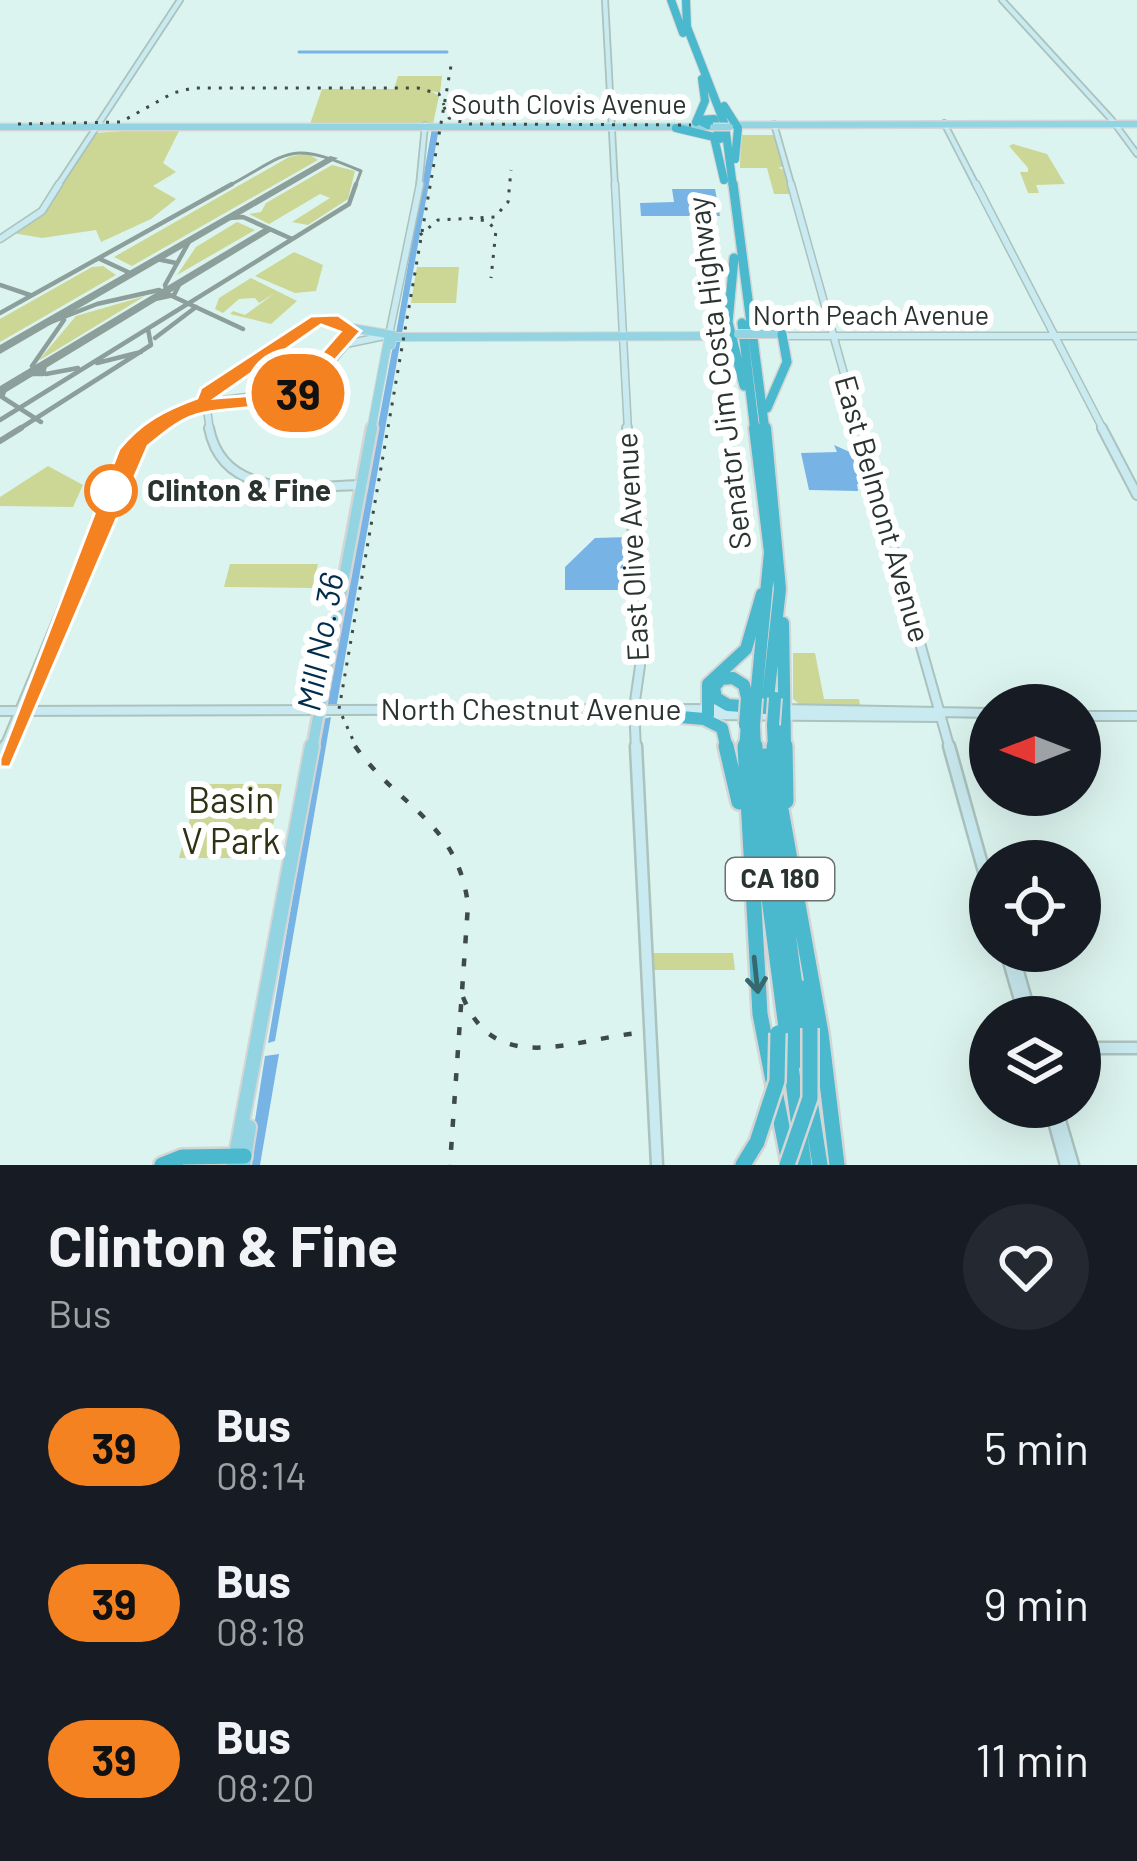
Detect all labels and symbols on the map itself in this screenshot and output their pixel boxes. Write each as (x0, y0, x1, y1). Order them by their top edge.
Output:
street label: South Clovis Avenue (451, 87, 687, 119)
street label: Senator Jim Costa Highway (678, 195, 758, 552)
street label: North Peach Avenue (753, 298, 989, 330)
line badge: 39 (244, 354, 352, 432)
street label: East Belmont Avenue (829, 371, 939, 646)
street label: East Olive Avenue (607, 432, 655, 662)
marker: Clinton & Fine (86, 466, 136, 516)
place label: Clinton & Fine (147, 471, 331, 507)
water label: Mill No. 36 (287, 570, 351, 714)
north arrow (969, 684, 1101, 816)
street label: North Chestnut Avenue (381, 690, 681, 726)
park label: Basin V Park (181, 777, 281, 861)
road number: CA 180 (726, 858, 834, 900)
one-way arrow (745, 955, 767, 994)

